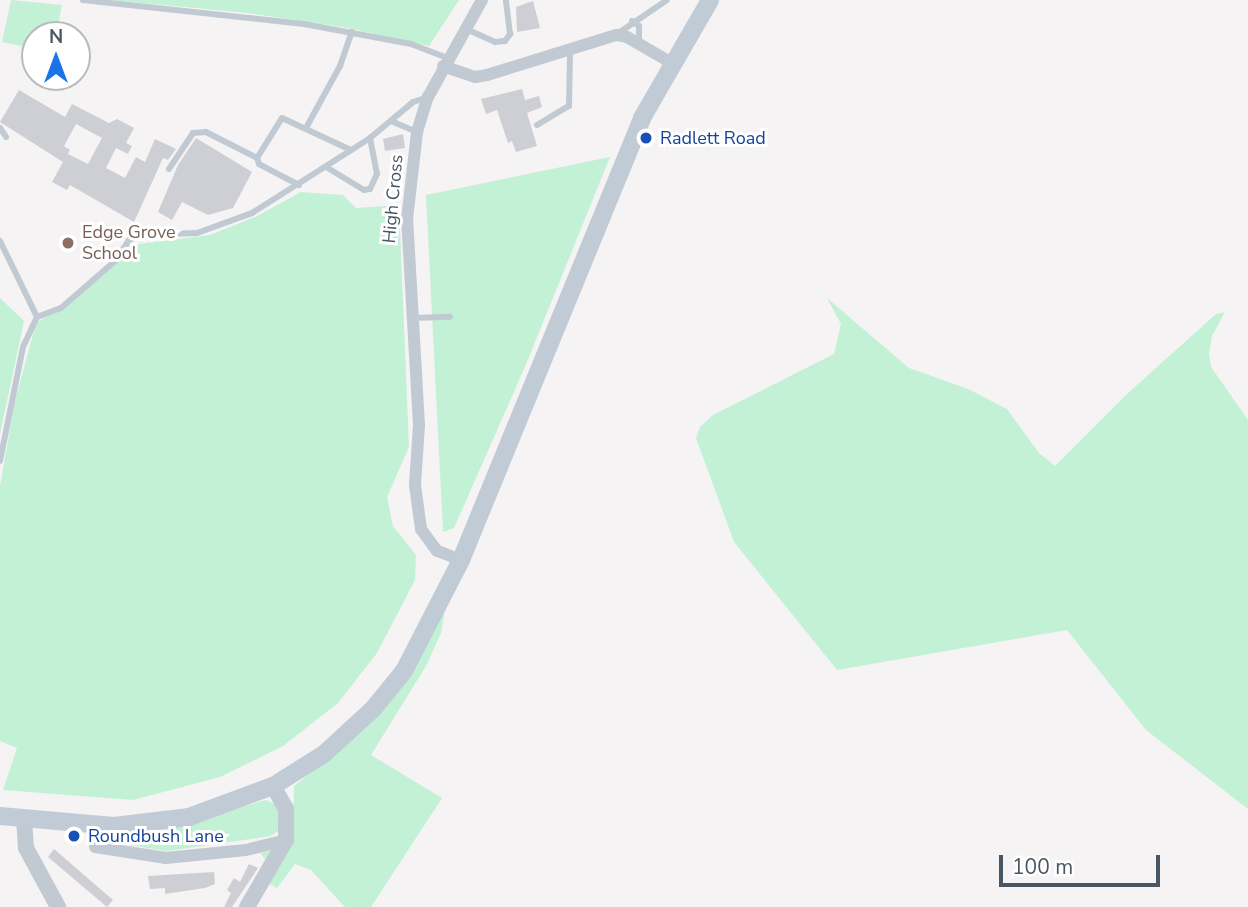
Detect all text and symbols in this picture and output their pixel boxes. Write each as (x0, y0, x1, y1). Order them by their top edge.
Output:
north arrow (21, 21, 91, 91)
text: N (49, 24, 63, 50)
place label: Radlett Road (660, 127, 766, 149)
marker: Radlett Road (638, 130, 654, 146)
street label: High Cross (378, 154, 408, 244)
place label: Edge Grove School (82, 222, 176, 264)
marker: Edge Grove School (60, 235, 76, 251)
place label: Roundbush Lane (88, 825, 224, 847)
marker: Roundbush Lane (66, 828, 82, 844)
scale bar (1003, 841, 1164, 885)
text: 100 m (1012, 853, 1073, 881)

